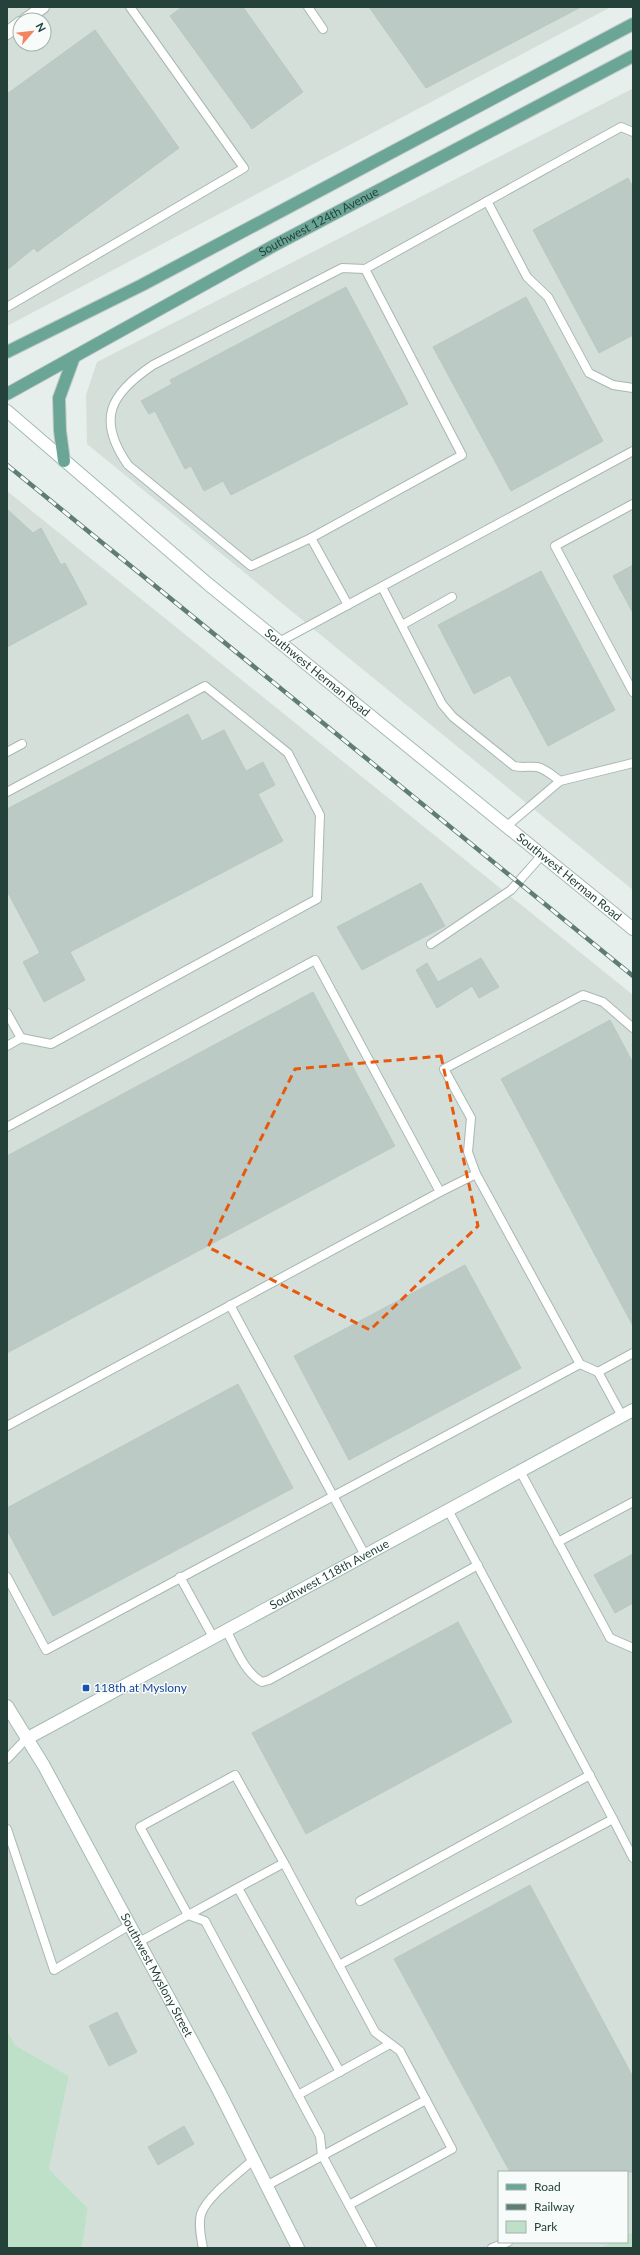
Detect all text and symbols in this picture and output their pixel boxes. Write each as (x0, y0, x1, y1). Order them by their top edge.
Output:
north arrow (12, 12, 52, 52)
text: N (34, 20, 49, 34)
street label: Southwest 124th Avenue (256, 184, 381, 260)
street label: Southwest Herman Road (262, 625, 373, 720)
street label: Southwest Herman Road (514, 829, 625, 924)
street label: Southwest 118th Avenue (267, 1536, 391, 1613)
place label: 118th at Myslony (94, 1680, 188, 1695)
marker: 118th at Myslony (81, 1683, 91, 1693)
street label: Southwest Myslony Street (118, 1910, 197, 2040)
legend (498, 2171, 628, 2243)
text: Road (534, 2179, 561, 2194)
text: Railway (534, 2199, 575, 2214)
text: Park (534, 2219, 558, 2234)

